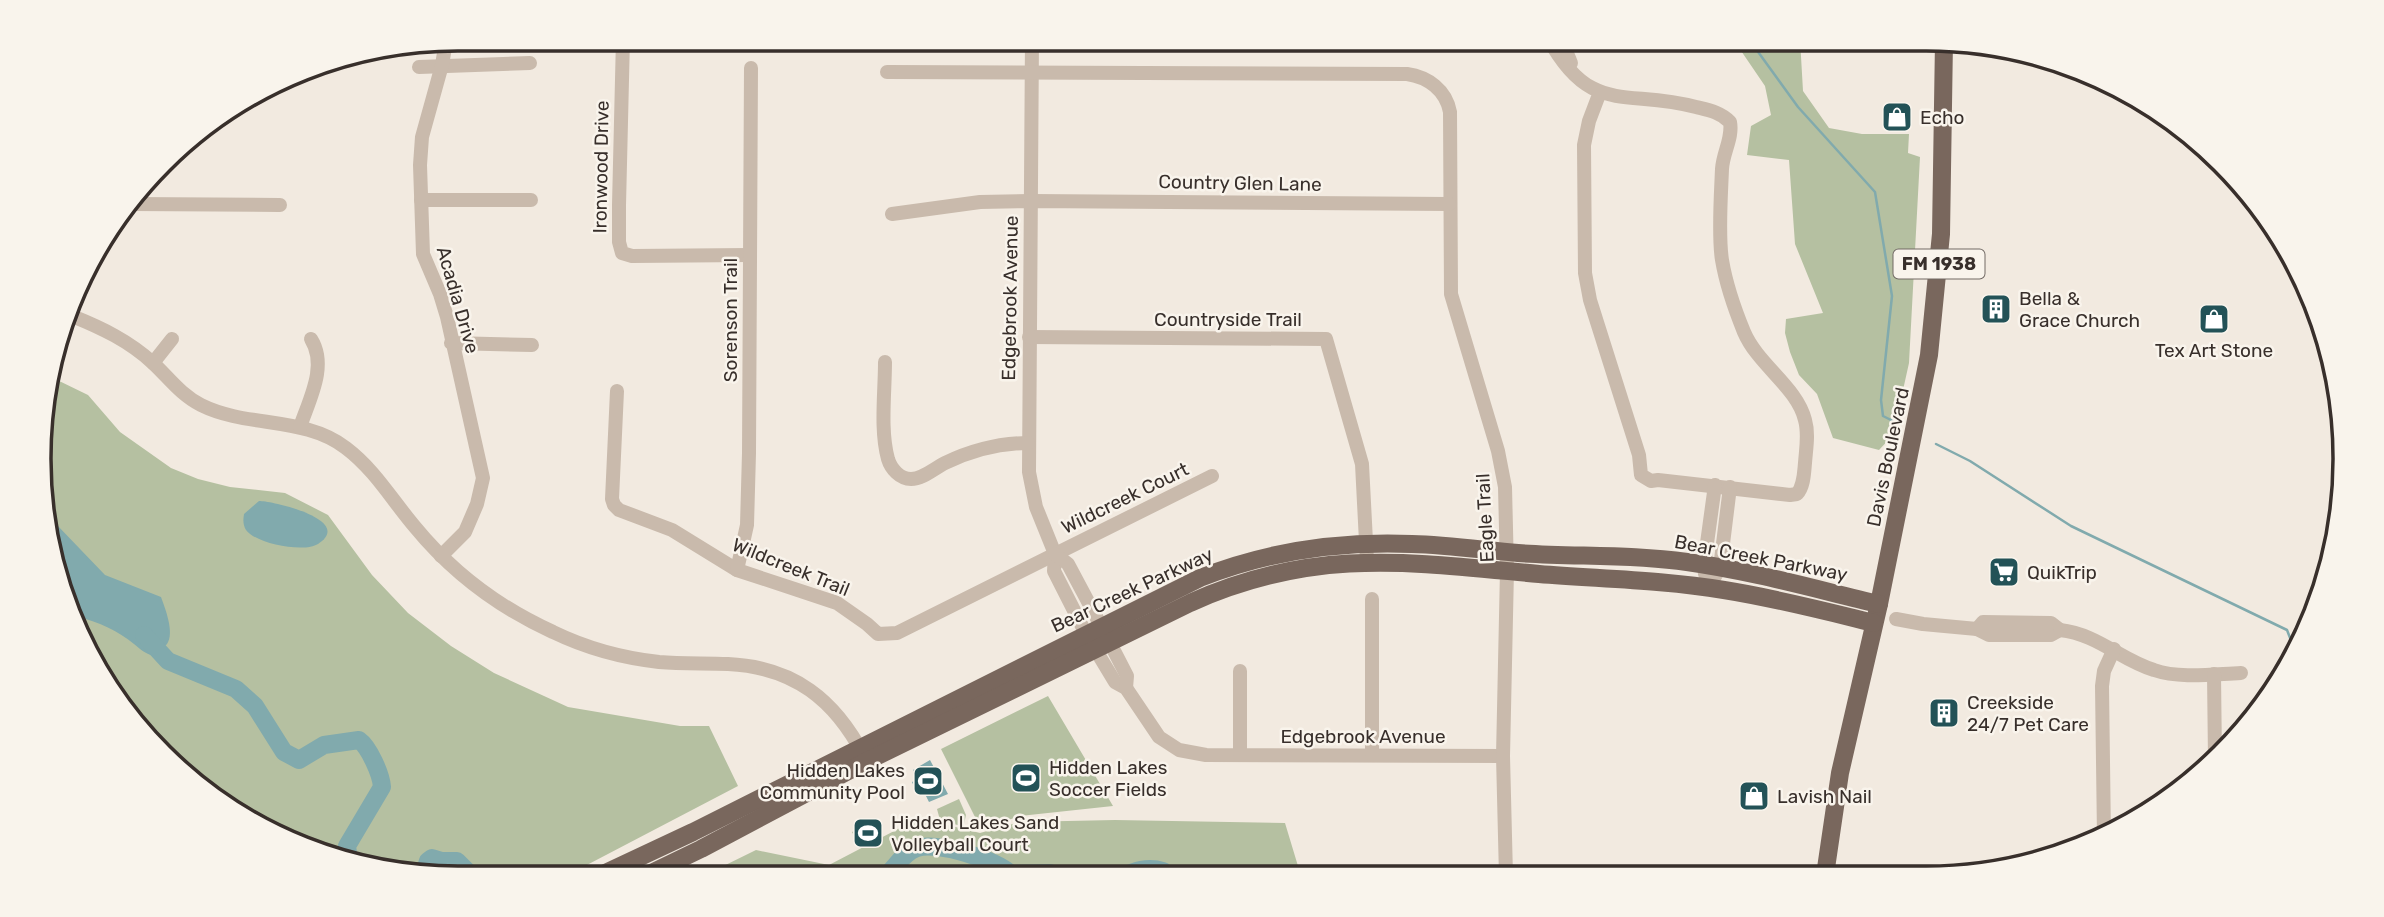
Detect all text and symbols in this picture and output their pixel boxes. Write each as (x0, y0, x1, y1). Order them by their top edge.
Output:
street label: Ironwood Drive (588, 100, 614, 234)
shop icon: Echo (1880, 100, 1914, 134)
place label: Echo (1920, 106, 1964, 129)
street label: Country Glen Lane (1158, 170, 1322, 196)
street label: Edgebrook Avenue (997, 215, 1023, 381)
street label: Acadia Drive (432, 244, 484, 356)
road number: FM 1938 (1894, 250, 1984, 278)
street label: Sorenson Trail (719, 258, 742, 382)
place label: Bella & Grace Church (2019, 287, 2140, 332)
building icon: Bella & Grace Church (1979, 292, 2013, 326)
shop icon: Tex Art Stone (2197, 302, 2231, 336)
street label: Countryside Trail (1154, 308, 1302, 331)
place label: Tex Art Stone (2155, 339, 2273, 362)
street label: Davis Boulevard (1862, 385, 1914, 529)
street label: Wildcreek Court (1058, 457, 1193, 539)
street label: Eagle Trail (1471, 473, 1499, 563)
street label: Bear Creek Parkway (1673, 530, 1849, 586)
street label: Wildcreek Trail (729, 533, 853, 601)
street label: Bear Creek Parkway (1047, 542, 1217, 638)
supermarket icon: QuikTrip (1987, 555, 2021, 589)
place label: QuikTrip (2027, 561, 2097, 584)
place label: Creekside 24/7 Pet Care (1967, 691, 2089, 736)
building icon: Creekside 24/7 Pet Care (1927, 696, 1961, 730)
street label: Edgebrook Avenue (1280, 725, 1446, 748)
place label: Hidden Lakes Soccer Fields (1049, 756, 1167, 801)
place label: Hidden Lakes Community Pool (760, 759, 905, 804)
sports icon: Hidden Lakes Soccer Fields (1009, 761, 1043, 795)
sports icon: Hidden Lakes Community Pool (911, 764, 945, 798)
shop icon: Lavish Nail (1737, 779, 1771, 813)
place label: Lavish Nail (1777, 785, 1872, 808)
place label: Hidden Lakes Sand Volleyball Court (891, 811, 1059, 856)
sports icon: Hidden Lakes Sand Volleyball Court (851, 816, 885, 850)

